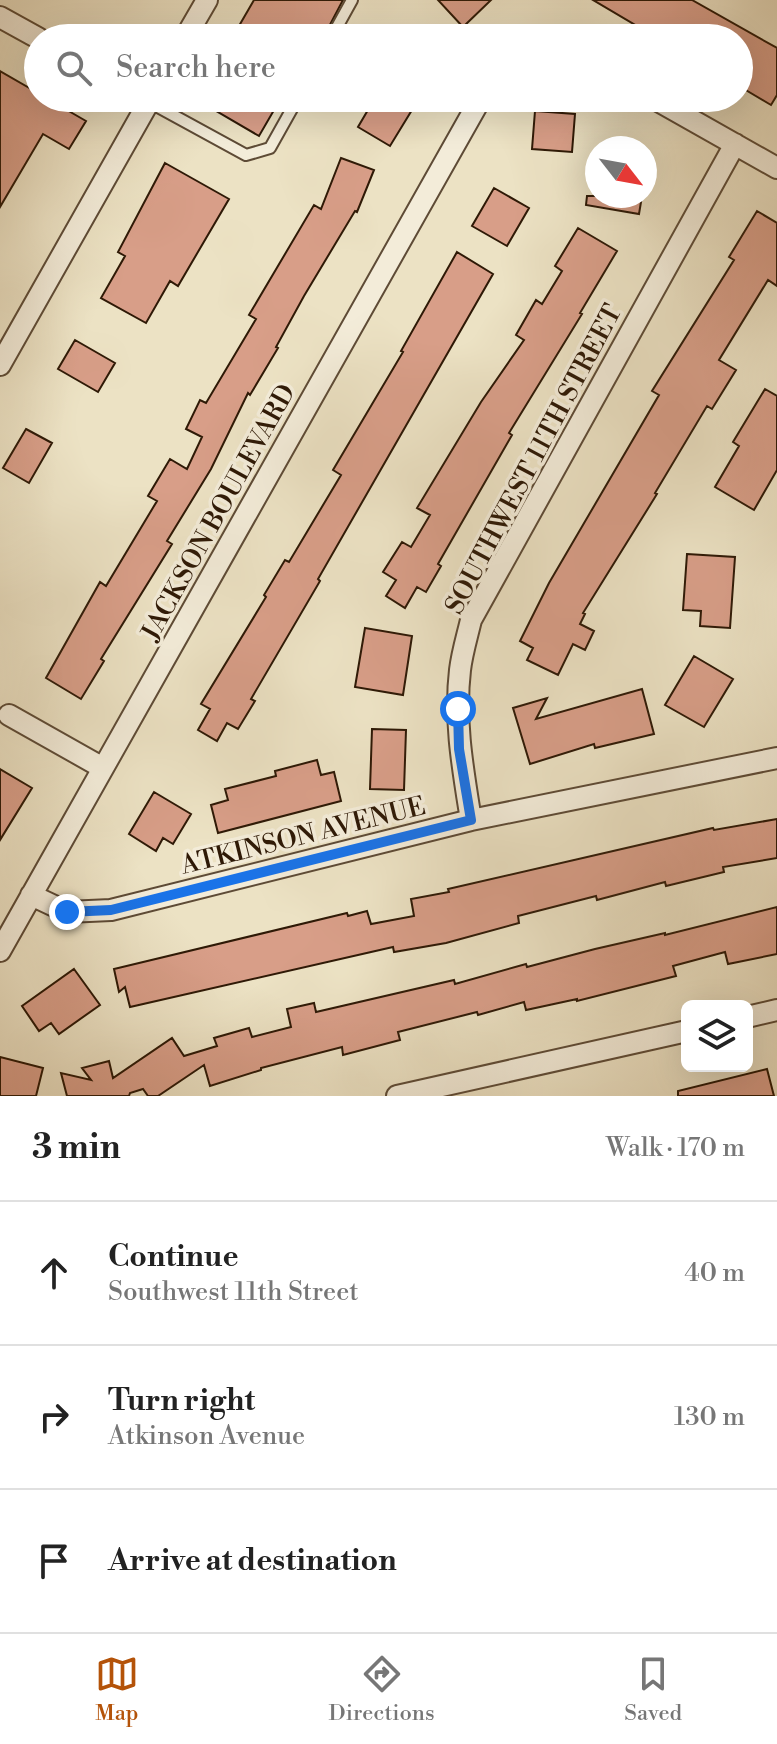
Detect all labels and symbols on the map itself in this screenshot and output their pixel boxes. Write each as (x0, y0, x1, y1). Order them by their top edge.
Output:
north arrow (585, 136, 657, 208)
street label: SOUTHWEST 11TH STREET (438, 299, 629, 620)
street label: JACKSON BOULEVARD (134, 379, 303, 647)
route start (440, 691, 476, 727)
street label: ATKINSON AVENUE (177, 790, 429, 882)
route end (49, 894, 85, 930)

